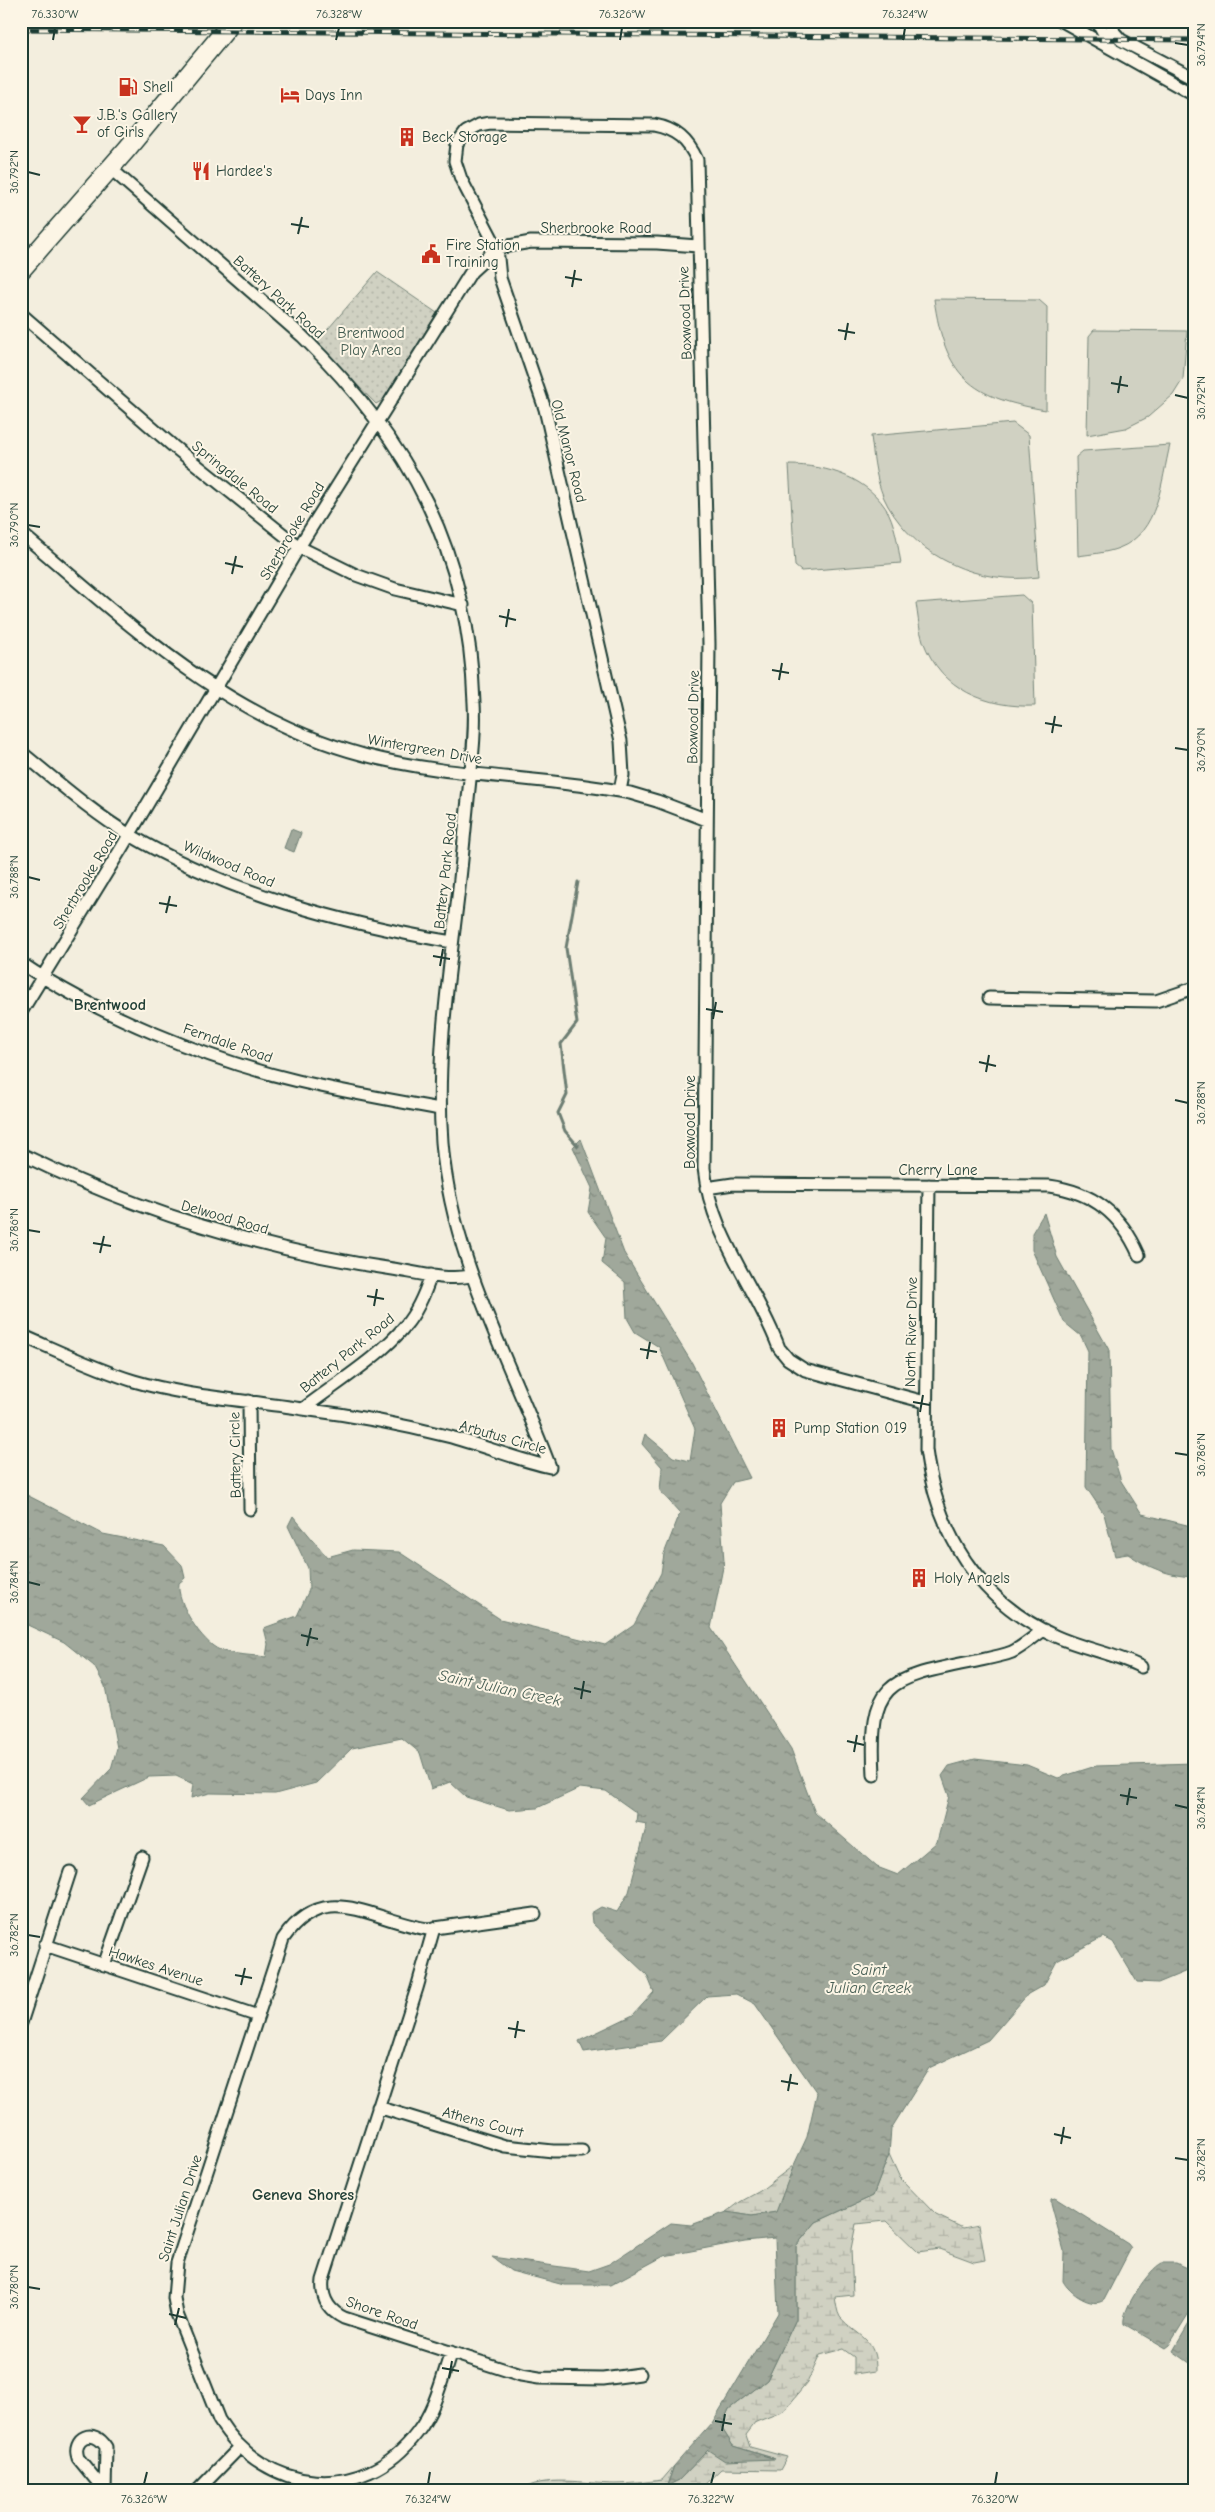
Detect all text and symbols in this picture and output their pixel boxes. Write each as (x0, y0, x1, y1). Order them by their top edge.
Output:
text: 76.330°W (32, 7, 79, 21)
text: 76.328°W (316, 7, 363, 21)
text: 76.326°W (599, 7, 646, 21)
text: 76.324°W (882, 7, 928, 21)
text: 36.794°N (1194, 23, 1208, 67)
fuel station icon: Shell (117, 76, 139, 98)
place label: Shell (143, 78, 173, 96)
hotel icon: Days Inn (279, 84, 301, 106)
place label: Days Inn (305, 86, 363, 104)
place label: J.B.'s Gallery of Girls (97, 106, 177, 141)
bar icon: J.B.'s Gallery of Girls (71, 113, 93, 135)
building icon: Beck Storage (396, 126, 418, 148)
place label: Beck Storage (422, 128, 508, 146)
text: 36.792°N (7, 150, 21, 194)
restaurant icon: Hardee's (190, 160, 212, 182)
place label: Hardee's (216, 162, 272, 180)
street label: Sherbrooke Road (540, 219, 652, 237)
place label: Fire Station Training (446, 236, 520, 271)
public building icon: Fire Station Training (420, 243, 442, 265)
street label: Battery Park Road (230, 251, 328, 343)
street label: Boxwood Drive (674, 265, 696, 360)
park label: Brentwood Play Area (337, 324, 405, 359)
text: 36.792°N (1194, 376, 1208, 420)
street label: Old Manor Road (547, 398, 591, 504)
street label: Springdale Road (188, 437, 282, 517)
street label: Sherbrooke Road (256, 479, 328, 583)
text: 36.790°N (7, 503, 21, 547)
street label: Boxwood Drive (683, 669, 703, 764)
text: 36.790°N (1194, 728, 1208, 772)
street label: Wintergreen Drive (366, 730, 484, 768)
street label: Battery Park Road (430, 812, 460, 930)
street label: Sherbrooke Road (49, 828, 121, 932)
street label: Wildwood Road (181, 837, 277, 891)
text: 36.788°N (7, 855, 21, 899)
district label: Brentwood (74, 996, 146, 1014)
street label: Ferndale Road (181, 1019, 275, 1067)
street label: Boxwood Drive (681, 1075, 699, 1169)
text: 36.788°N (1194, 1081, 1208, 1125)
street label: Cherry Lane (898, 1161, 978, 1179)
street label: Delwood Road (179, 1196, 271, 1238)
text: 36.786°N (7, 1208, 21, 1252)
street label: North River Drive (901, 1276, 921, 1387)
street label: Battery Park Road (296, 1309, 398, 1397)
street label: Battery Circle (225, 1411, 245, 1498)
street label: Arbutus Circle (457, 1416, 549, 1458)
building icon: Pump Station 019 (768, 1417, 790, 1439)
place label: Pump Station 019 (794, 1419, 907, 1437)
text: 36.786°N (1194, 1433, 1208, 1477)
text: 36.784°N (7, 1561, 21, 1603)
building icon: Holy Angels (908, 1567, 930, 1589)
place label: Holy Angels (934, 1569, 1010, 1587)
water label: Saint Julian Creek (437, 1666, 563, 1710)
text: 36.784°N (1194, 1787, 1208, 1829)
text: 36.782°N (7, 1913, 21, 1957)
street label: Hawkes Avenue (106, 1942, 206, 1990)
water label: Saint Julian Creek (826, 1961, 912, 1997)
street label: Athens Court (441, 2103, 526, 2142)
text: 36.782°N (1194, 2138, 1208, 2182)
street label: Saint Julian Drive (154, 2152, 206, 2264)
district label: Geneva Shores (252, 2186, 354, 2204)
text: 36.780°N (7, 2265, 21, 2309)
street label: Shore Road (344, 2292, 420, 2334)
text: 76.326°W (121, 2492, 168, 2506)
text: 76.324°W (405, 2492, 451, 2506)
text: 76.322°W (688, 2492, 735, 2506)
text: 76.320°W (972, 2492, 1019, 2506)

